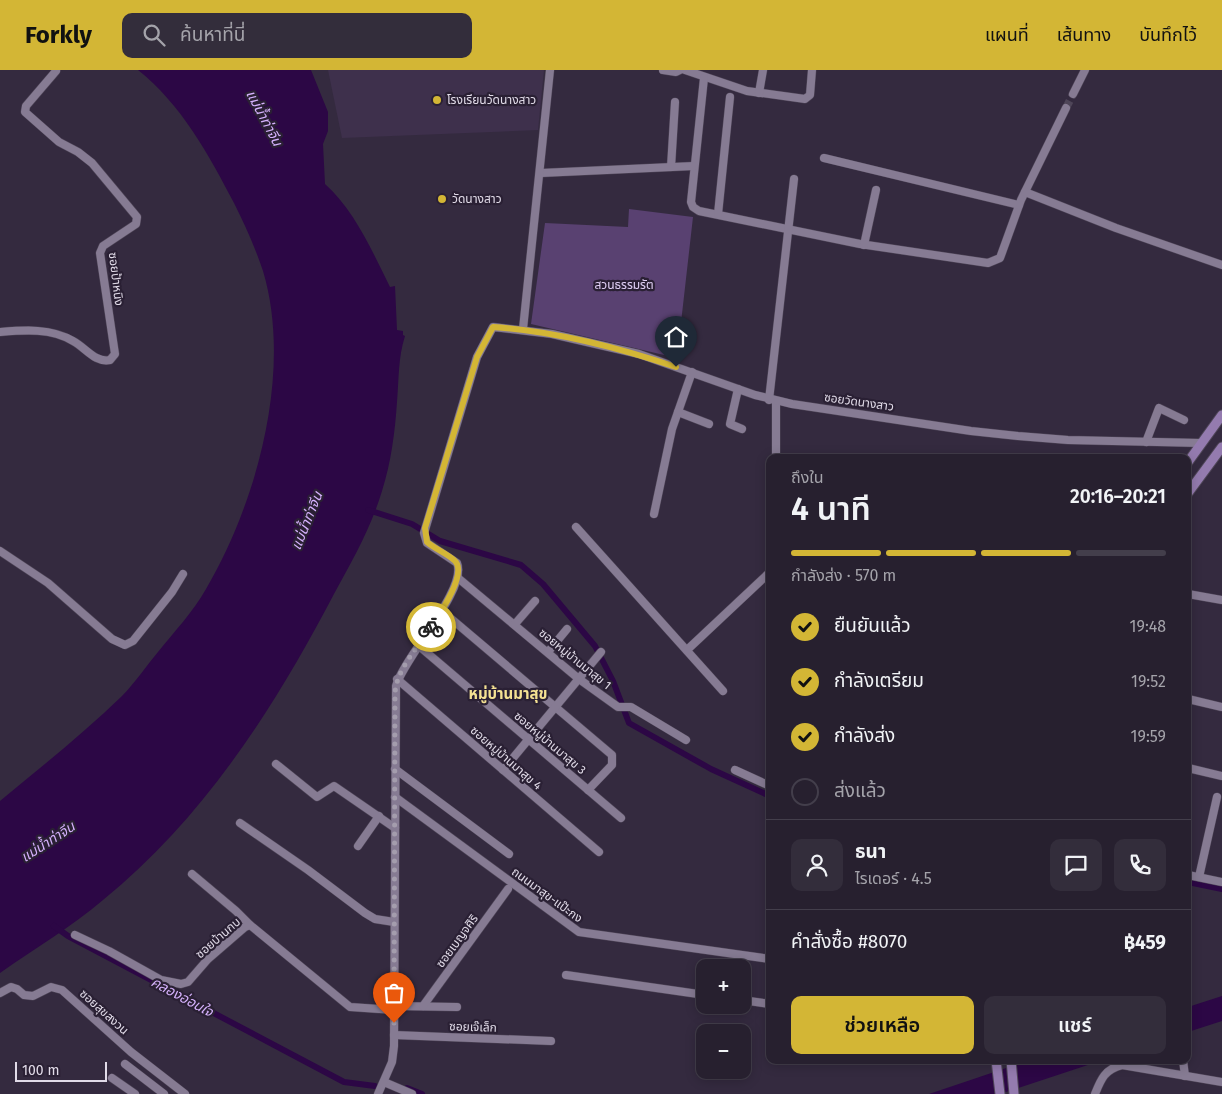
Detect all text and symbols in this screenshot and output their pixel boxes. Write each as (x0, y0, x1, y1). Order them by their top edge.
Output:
search box (122, 13, 472, 58)
text: Forkly (25, 21, 92, 49)
icon: search (140, 21, 168, 49)
text: ค้นหาที่นี่ (180, 23, 245, 46)
text: แผนที่ (985, 24, 1029, 46)
text: เส้นทาง (1057, 24, 1111, 46)
text: บันทึกไว้ (1139, 24, 1197, 46)
water label: แม่น้ำท่าจีน (242, 86, 288, 150)
place label: โรงเรียนวัดนางสาว (447, 93, 536, 107)
marker: โรงเรียนวัดนางสาว (431, 94, 443, 106)
place label: วัดนางสาว (452, 192, 502, 206)
marker: วัดนางสาว (436, 193, 448, 205)
street label: ซอยป้าหนิง (106, 252, 126, 306)
park label: สวนธรรมรัต (594, 278, 654, 292)
pin (655, 316, 697, 367)
icon: home (662, 323, 690, 351)
street label: ซอยวัดนางสาว (823, 390, 895, 414)
text: ถึงใน (791, 468, 824, 487)
text: 20:16–20:21 (1070, 485, 1166, 508)
water label: แม่น้ำท่าจีน (286, 487, 327, 552)
text: 4 นาที (791, 490, 871, 528)
text: กำลังส่ง · 570 m (791, 566, 896, 585)
courier (406, 602, 456, 652)
icon: bike (417, 613, 445, 641)
icon: check (791, 613, 819, 641)
text: ยืนยันแล้ว (834, 614, 911, 637)
text: 19:48 (1130, 617, 1166, 636)
street label: ซอยหมู่บ้านมาสุข 1 (536, 626, 614, 692)
icon: check (791, 668, 819, 696)
text: กำลังเตรียม (834, 669, 924, 692)
text: 19:52 (1131, 672, 1166, 691)
district label: หมู่บ้านมาสุข (469, 685, 547, 704)
street label: ซอยหมู่บ้านมาสุข 3 (511, 709, 589, 777)
street label: ซอยหมู่บ้านมาสุข 4 (468, 723, 545, 793)
icon: check (791, 723, 819, 751)
text: กำลังส่ง (834, 724, 895, 747)
text: 19:59 (1131, 727, 1166, 746)
text: ส่งแล้ว (834, 779, 886, 802)
water label: แม่น้ำท่าจีน (17, 816, 79, 866)
button: person (791, 839, 843, 891)
button: chat (1050, 839, 1102, 891)
button: phone (1114, 839, 1166, 891)
text: ธนา (855, 840, 886, 863)
street label: ถนนมาสุข-แป๊ะกง (509, 865, 585, 925)
text: ไรเดอร์ · 4.5 (855, 869, 932, 888)
street label: ซอยเบญจศิริ (433, 912, 481, 970)
street label: ซอยบ้านกบ (193, 915, 243, 961)
text: คำสั่งซื้อ #8070 (791, 930, 907, 953)
text: ฿459 (1124, 931, 1166, 954)
map controls (696, 959, 751, 1079)
button: + (696, 959, 751, 1014)
pin (373, 972, 415, 1023)
water label: คลองอ่อนใจ (148, 974, 216, 1021)
icon: bag (380, 979, 408, 1007)
street label: ซอยสุขสงวน (77, 986, 131, 1038)
button: ช่วยเหลือ (791, 996, 974, 1054)
button: แชร์ (984, 996, 1166, 1054)
street label: ซอยเจ๊เล็ก (449, 1019, 497, 1035)
button: − (696, 1024, 751, 1079)
scale bar (15, 1059, 108, 1082)
text: 100 m (22, 1062, 59, 1079)

